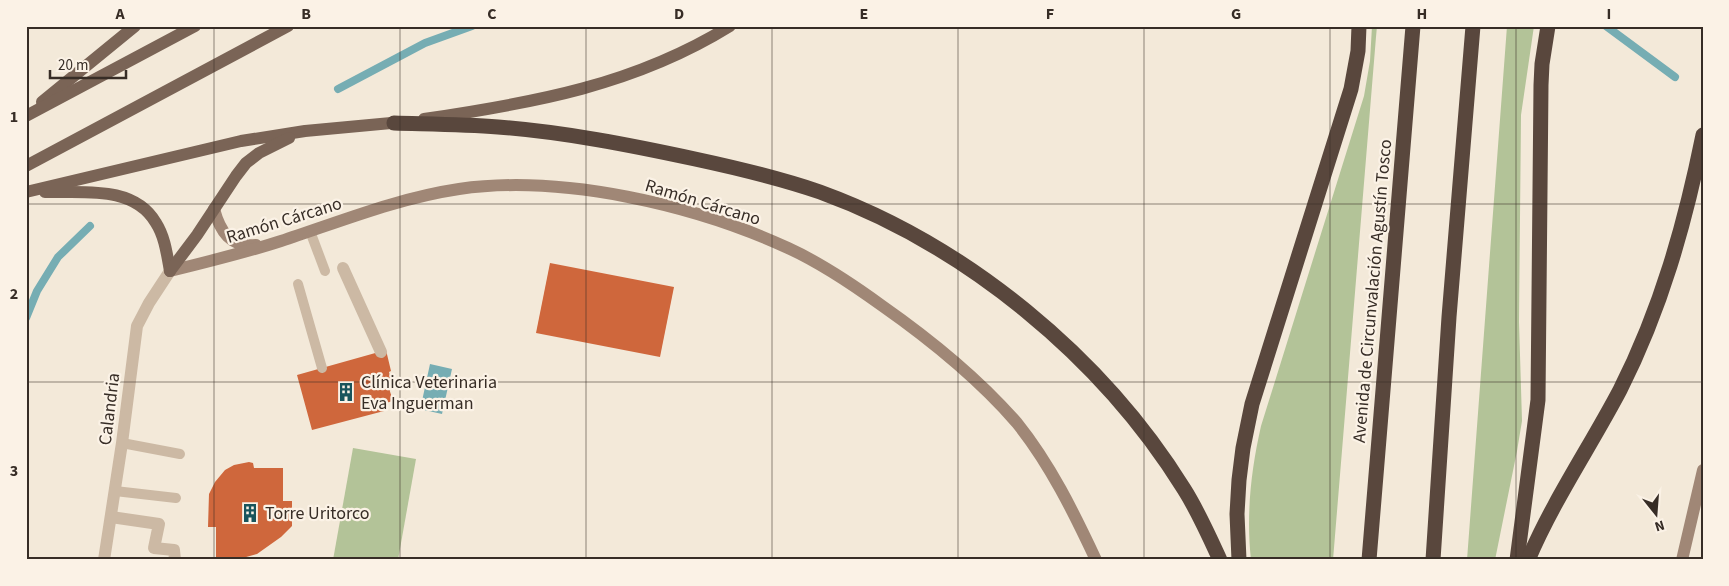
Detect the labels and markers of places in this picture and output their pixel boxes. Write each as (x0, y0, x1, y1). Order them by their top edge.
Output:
place label: Clínica Veterinaria Eva Inguerman (361, 370, 497, 416)
building icon: Clínica Veterinaria Eva Inguerman (335, 381, 357, 403)
place label: Torre Uritorco (265, 501, 370, 526)
building icon: Torre Uritorco (239, 502, 261, 524)

